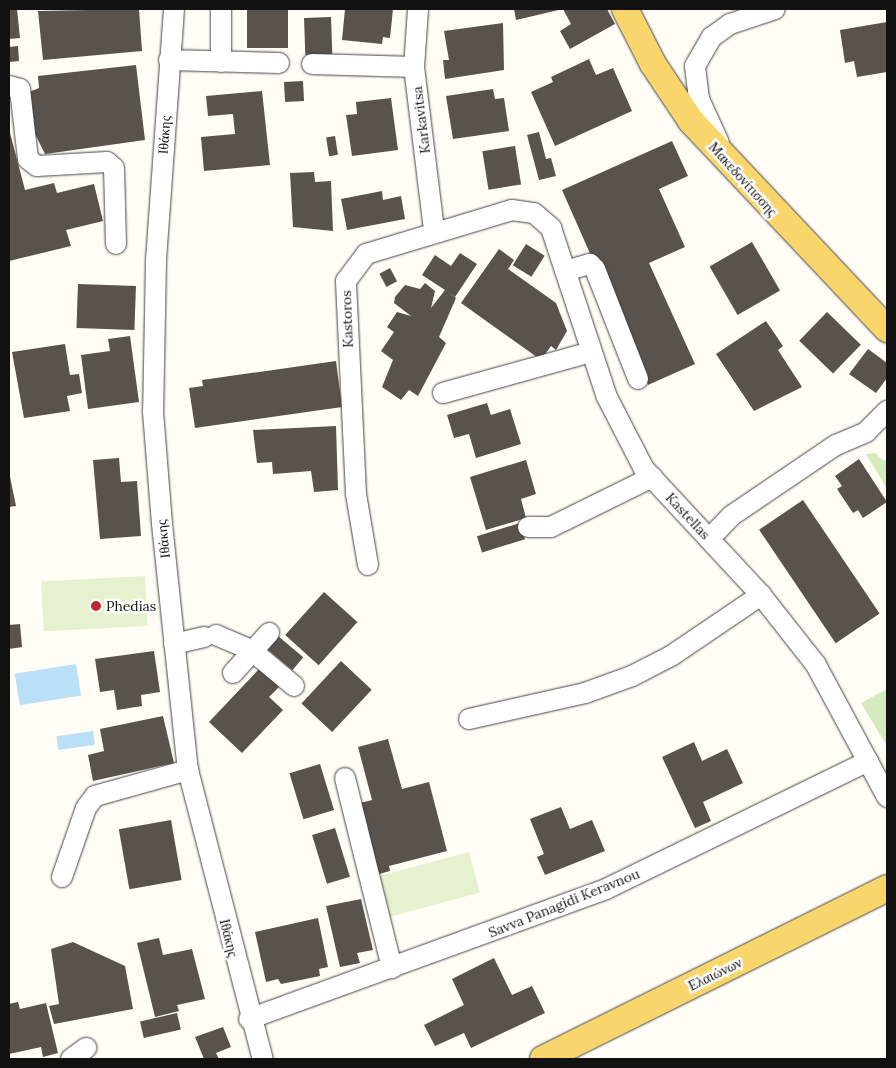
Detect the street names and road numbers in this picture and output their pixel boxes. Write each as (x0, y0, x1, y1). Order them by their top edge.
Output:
street label: Karkavitsa (409, 85, 433, 155)
street label: Ιθάκης (154, 115, 174, 155)
street label: Μακεδονίτισσης (705, 139, 781, 219)
street label: Kastoros (338, 290, 356, 348)
street label: Kastellas (662, 489, 714, 543)
street label: Ιθάκης (153, 519, 173, 559)
street label: Savva Panagidi Keravnou (486, 865, 642, 941)
street label: Ιθάκης (216, 917, 242, 959)
street label: Ελαιώνων (685, 954, 745, 994)

